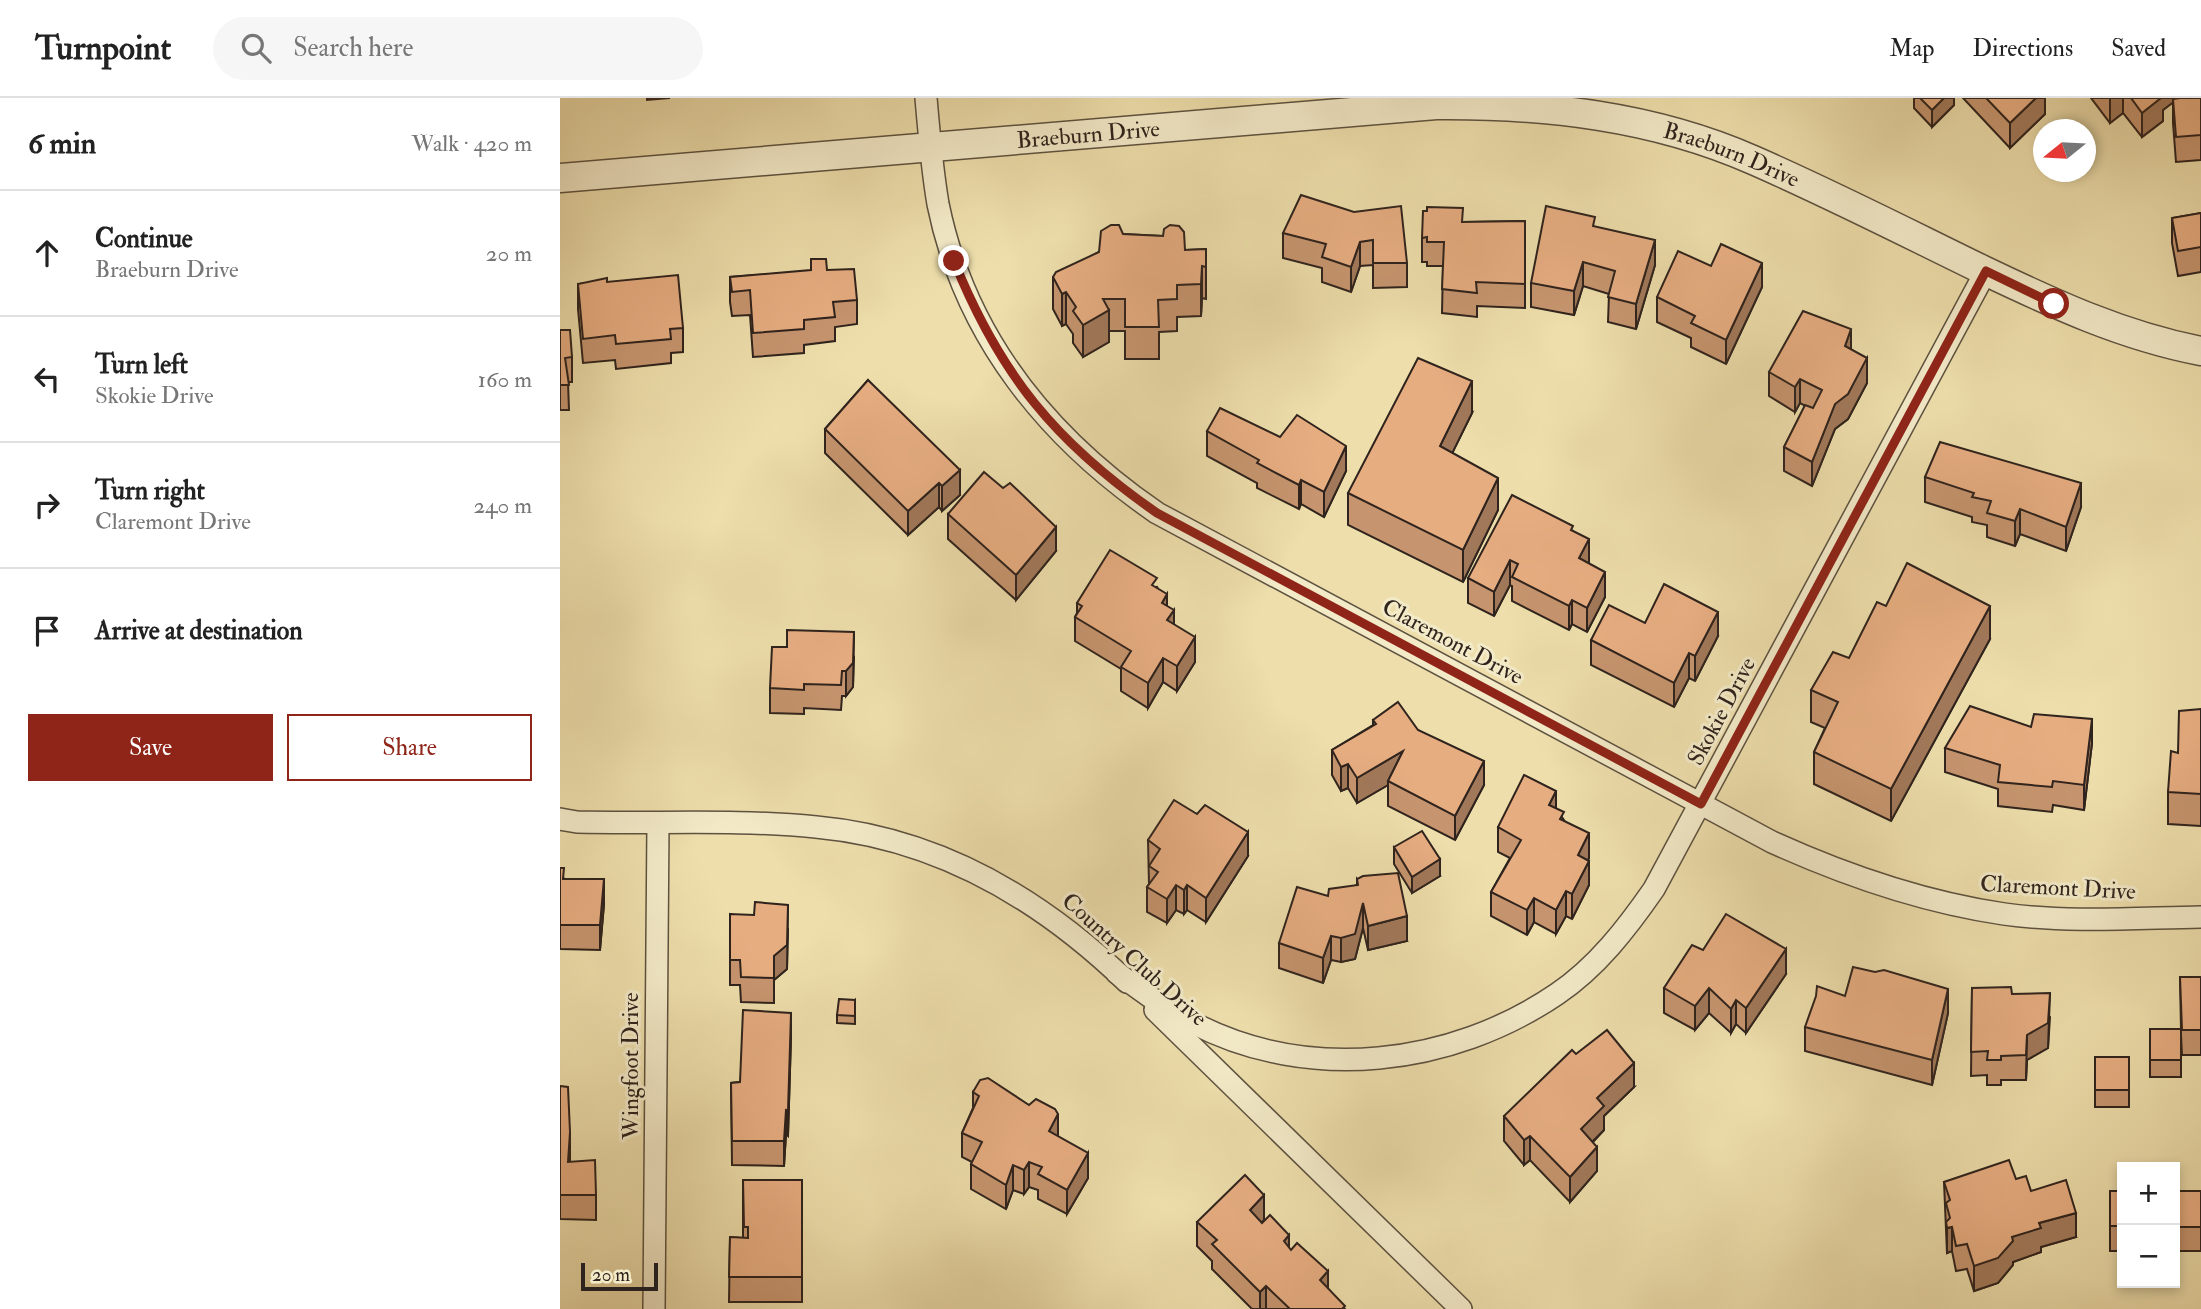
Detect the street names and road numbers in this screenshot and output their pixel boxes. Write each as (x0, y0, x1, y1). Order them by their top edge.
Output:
street label: Braeburn Drive (1015, 114, 1161, 155)
street label: Braeburn Drive (1660, 116, 1804, 194)
street label: Claremont Drive (1377, 592, 1529, 691)
street label: Skokie Drive (1681, 652, 1762, 770)
street label: Claremont Drive (1979, 869, 2137, 906)
street label: Country Club Drive (1056, 886, 1214, 1033)
street label: Wingfoot Drive (616, 992, 645, 1141)

